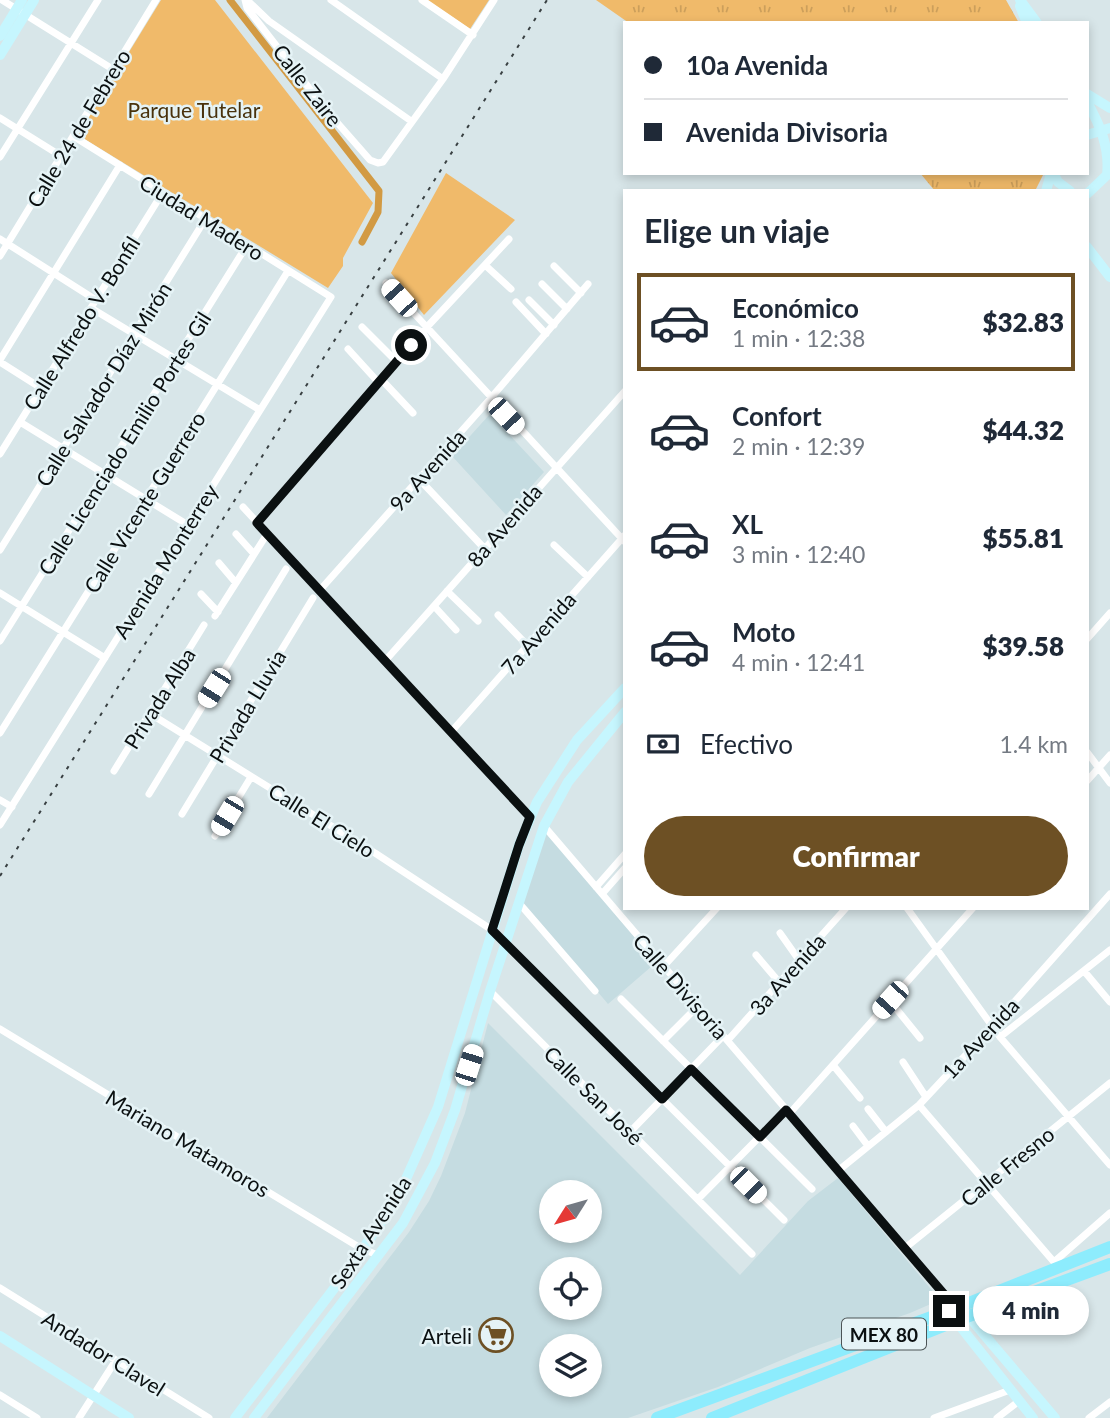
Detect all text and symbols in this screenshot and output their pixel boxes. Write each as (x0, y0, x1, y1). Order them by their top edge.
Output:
street label: Calle Zaire (268, 39, 348, 131)
street label: Calle 24 de Febrero (21, 44, 135, 212)
text: 10a Avenida (686, 49, 828, 81)
park label: Parque Tutelar (128, 97, 261, 122)
text: Avenida Divisoria (686, 116, 888, 148)
street label: Ciudad Madero (135, 169, 269, 265)
text: Elige un viaje (644, 211, 829, 250)
street label: Calle Alfredo V. Bonfil (17, 232, 145, 414)
car (378, 275, 421, 321)
street label: Calle Salvador Díaz Mirón (30, 277, 176, 491)
icon: car (648, 291, 711, 354)
text: Económico (732, 292, 859, 324)
text: $32.83 (982, 306, 1064, 338)
street label: Calle Licenciado Emilio Portes Gil (33, 307, 215, 579)
text: 1 min · 12:38 (732, 324, 865, 352)
route start (395, 329, 427, 361)
car (484, 393, 529, 439)
icon: car (648, 399, 711, 462)
text: Confort (732, 400, 822, 432)
street label: Calle Vicente Guerrero (78, 407, 210, 597)
text: $44.32 (982, 414, 1064, 446)
street label: 9a Avenida (384, 424, 470, 516)
text: 2 min · 12:39 (732, 432, 865, 460)
street label: Avenida Monterrey (107, 479, 223, 643)
street label: 8a Avenida (461, 479, 547, 571)
icon: car (648, 507, 711, 570)
text: XL (732, 508, 763, 540)
text: $55.81 (982, 522, 1064, 554)
text: 3 min · 12:40 (732, 540, 865, 568)
street label: 7a Avenida (495, 587, 581, 679)
icon: car (648, 615, 711, 678)
text: Moto (732, 616, 795, 648)
text: $39.58 (982, 630, 1064, 662)
street label: Privada Alba (118, 643, 200, 753)
street label: Privada Lluvia (203, 645, 291, 767)
text: 4 min · 12:41 (732, 648, 865, 676)
car (194, 665, 235, 711)
icon: cash (644, 725, 682, 763)
text: Efectivo (700, 728, 793, 760)
text: 1.4 km (999, 730, 1068, 758)
street label: Calle El Cielo (264, 778, 380, 863)
car (208, 793, 247, 839)
button: Confirmar (644, 816, 1068, 896)
street label: Calle Divisoria (628, 928, 734, 1044)
street label: 3a Avenida (744, 928, 830, 1020)
car (869, 977, 912, 1023)
street label: 1a Avenida (936, 992, 1024, 1084)
street label: Calle San José (539, 1040, 649, 1150)
car (453, 1042, 486, 1088)
street label: Mariano Matamoros (102, 1084, 274, 1202)
street label: Calle Fresno (955, 1121, 1059, 1211)
car (726, 1163, 771, 1207)
street label: Sexta Avenida (324, 1171, 416, 1293)
north arrow (539, 1180, 602, 1242)
map controls (539, 1180, 602, 1397)
button: locate (539, 1257, 602, 1320)
callout: 4 min (974, 1286, 1089, 1336)
route end (933, 1295, 965, 1327)
text: 4 min (1002, 1296, 1060, 1324)
street label: Andador Clavel (38, 1305, 170, 1401)
supermarket icon: Arteli (477, 1316, 515, 1354)
road number: MEX 80 (842, 1318, 926, 1350)
place label: Arteli (422, 1323, 472, 1348)
button: layers (539, 1334, 602, 1397)

